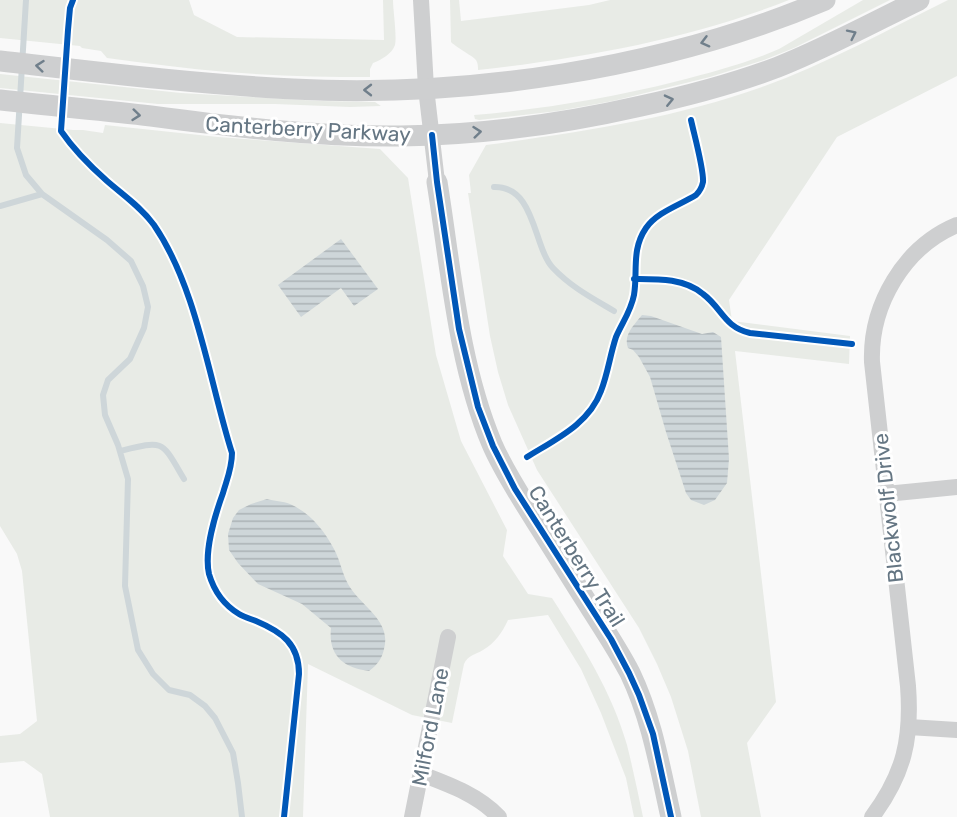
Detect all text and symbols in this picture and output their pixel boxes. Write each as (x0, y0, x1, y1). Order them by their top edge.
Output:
one-way arrow (845, 29, 856, 41)
one-way arrow (700, 35, 710, 47)
one-way arrow (36, 60, 45, 73)
one-way arrow (363, 84, 372, 96)
one-way arrow (664, 94, 674, 107)
one-way arrow (131, 108, 140, 121)
street label: Canterberry Parkway (205, 111, 412, 147)
one-way arrow (472, 126, 481, 139)
street label: Blackwolf Drive (868, 432, 908, 584)
street label: Canterberry Trail (523, 481, 631, 631)
street label: Milford Lane (406, 666, 454, 788)

